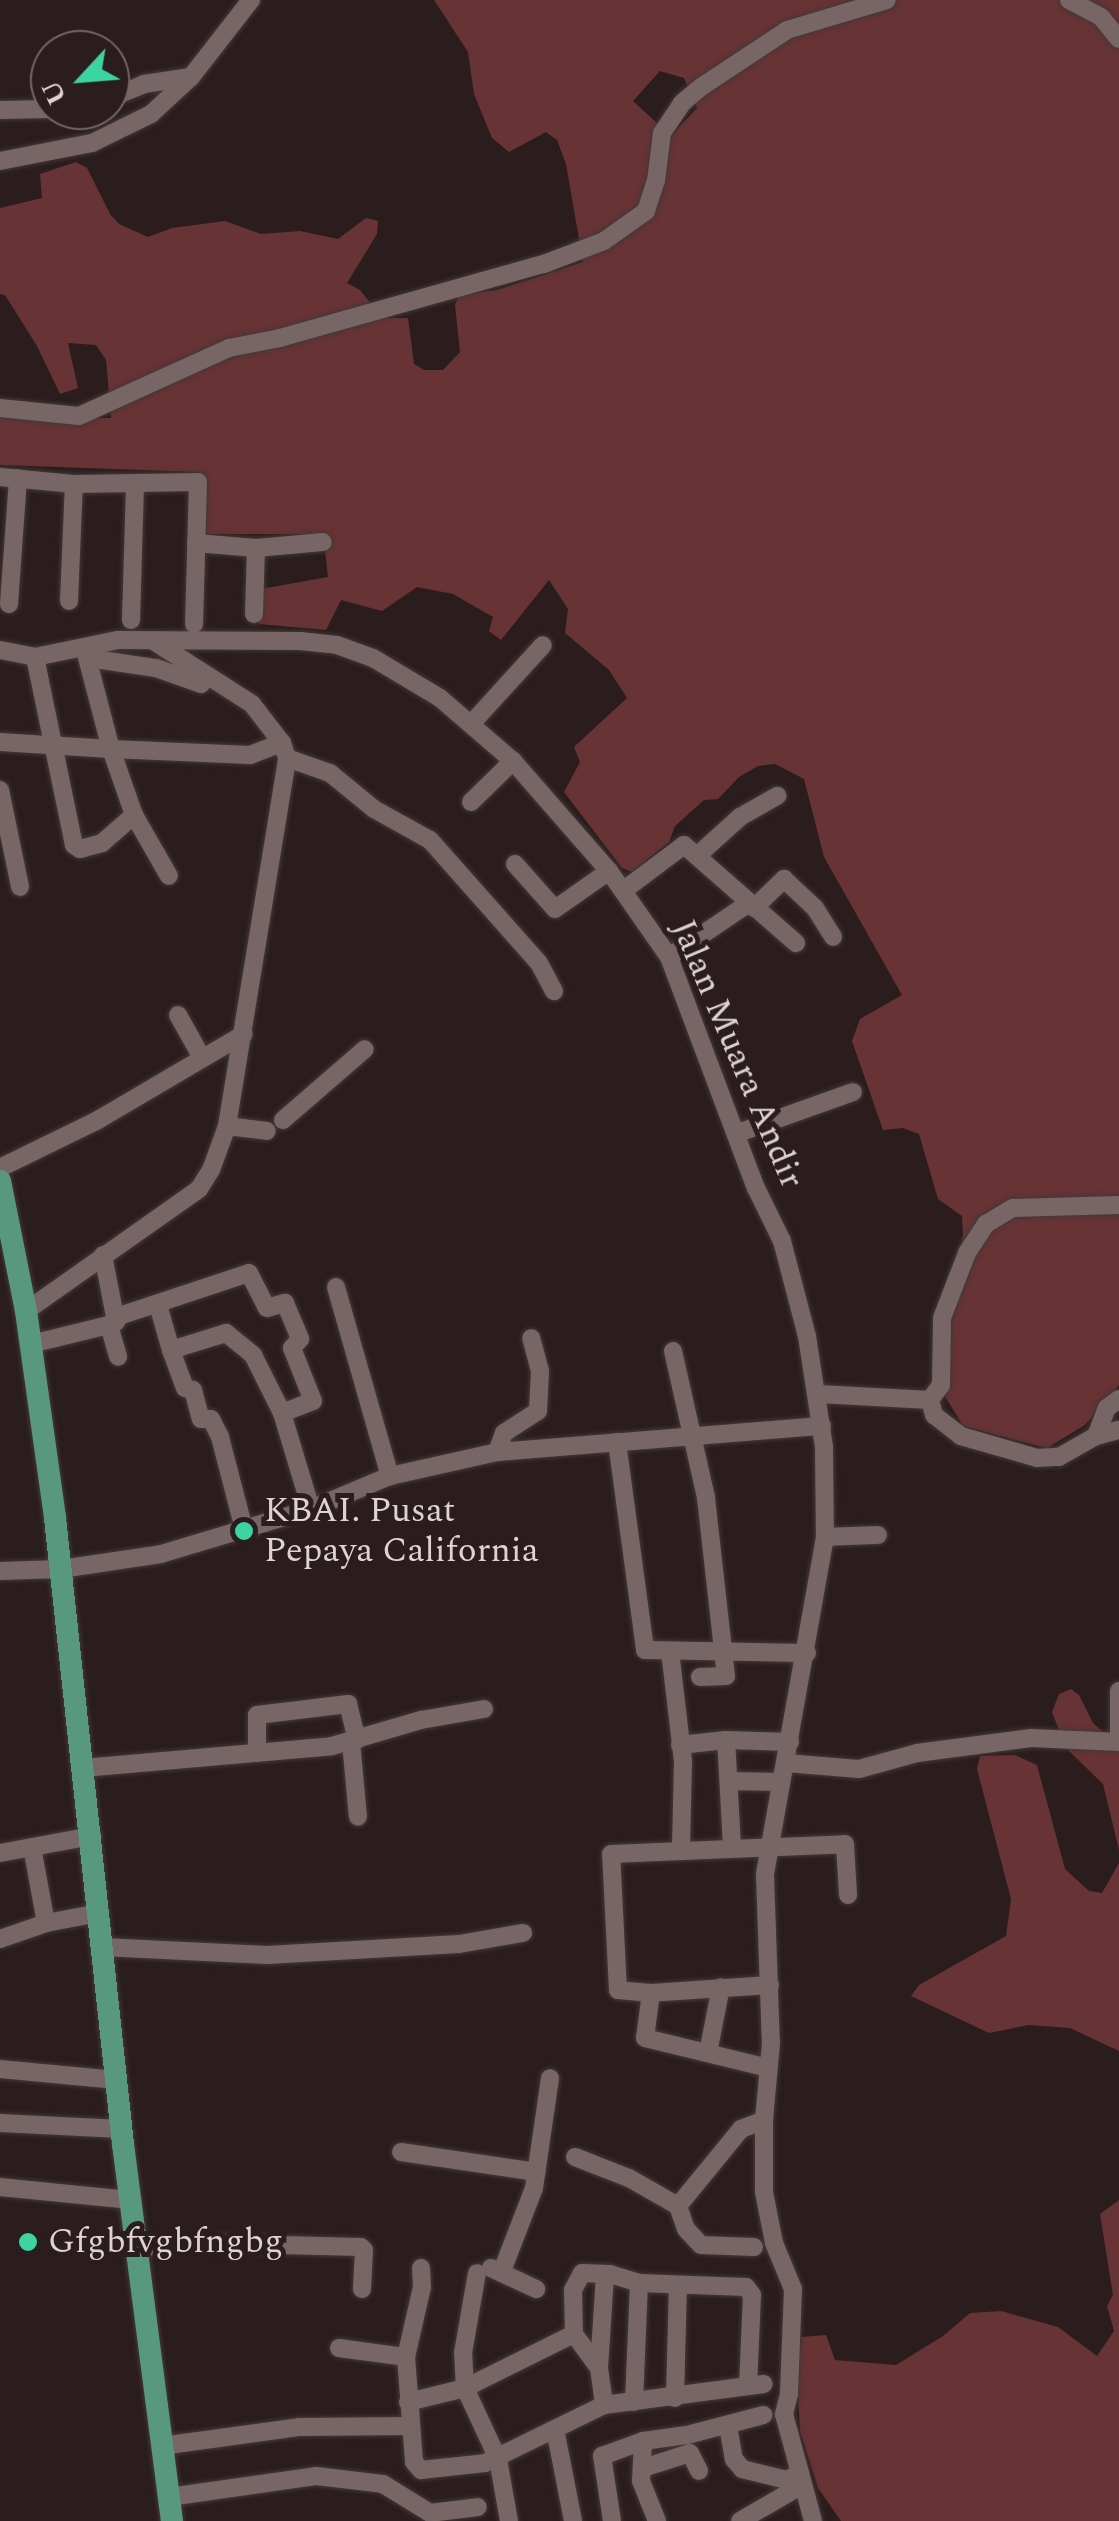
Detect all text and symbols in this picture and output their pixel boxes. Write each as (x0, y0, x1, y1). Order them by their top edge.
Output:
north arrow (30, 30, 130, 130)
text: U (30, 73, 79, 112)
street label: Jalan Muara Andir (661, 913, 813, 1195)
place label: KBAI. Pusat Pepaya California (264, 1490, 539, 1572)
marker: KBAI. Pusat Pepaya California (233, 1520, 255, 1542)
place label: Gfgbfvgbfngbg (48, 2221, 283, 2263)
marker: Gfgbfvgbfngbg (17, 2231, 39, 2253)

